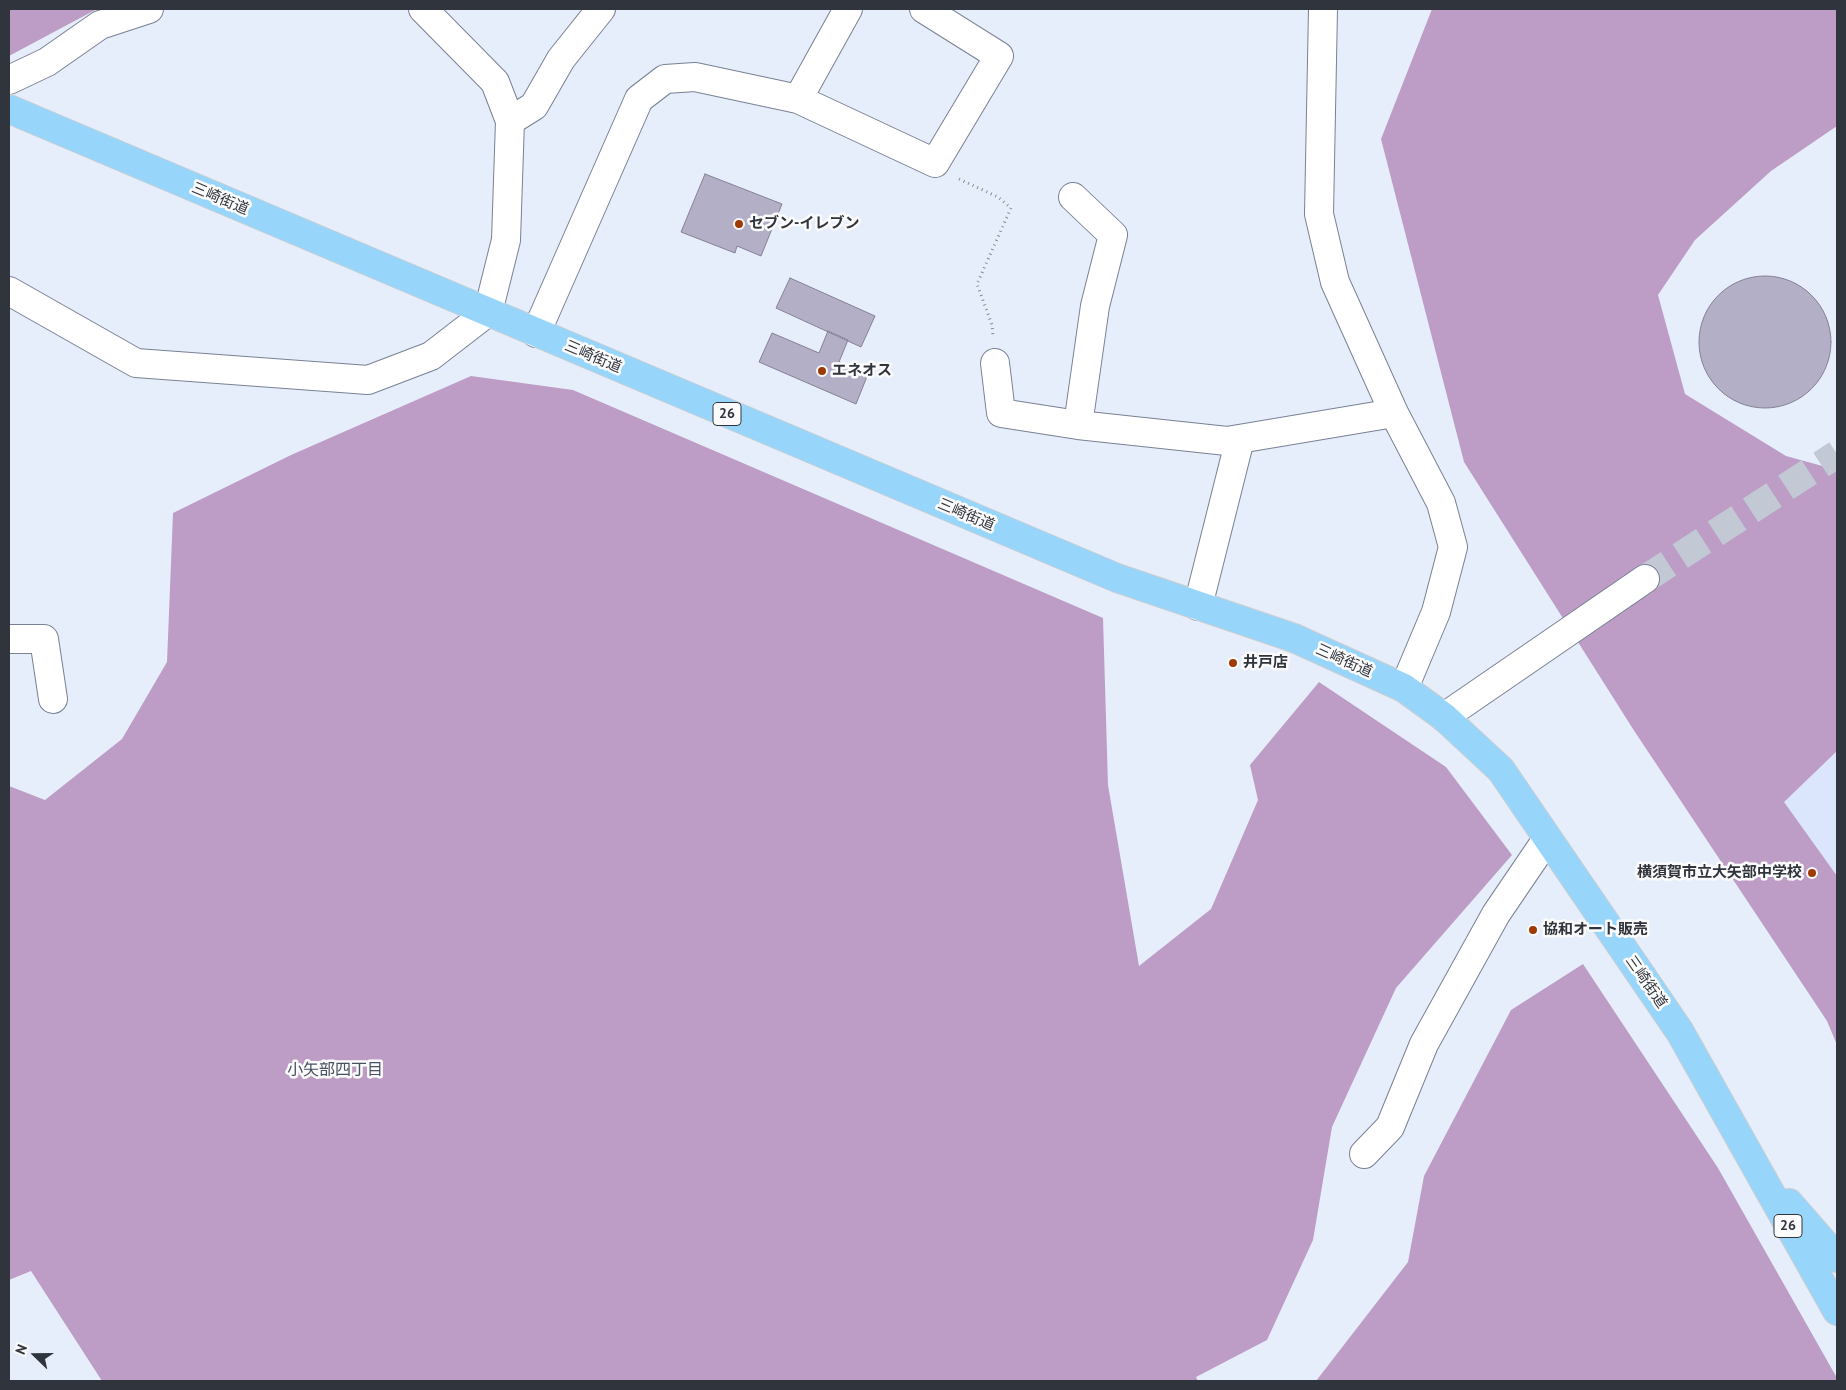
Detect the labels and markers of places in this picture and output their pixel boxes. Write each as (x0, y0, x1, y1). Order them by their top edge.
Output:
place label: セブン-イレブン (749, 215, 859, 233)
marker: セブン-イレブン (733, 218, 745, 230)
place label: エネオス (832, 362, 892, 380)
marker: エネオス (816, 365, 828, 377)
place label: 井戸店 (1243, 654, 1288, 672)
marker: 井戸店 (1227, 657, 1239, 669)
place label: 横須賀市立大矢部中学校 (1637, 864, 1802, 882)
marker: 横須賀市立大矢部中学校 (1806, 867, 1818, 879)
place label: 協和オート販売 (1543, 921, 1648, 939)
marker: 協和オート販売 (1527, 924, 1539, 936)

